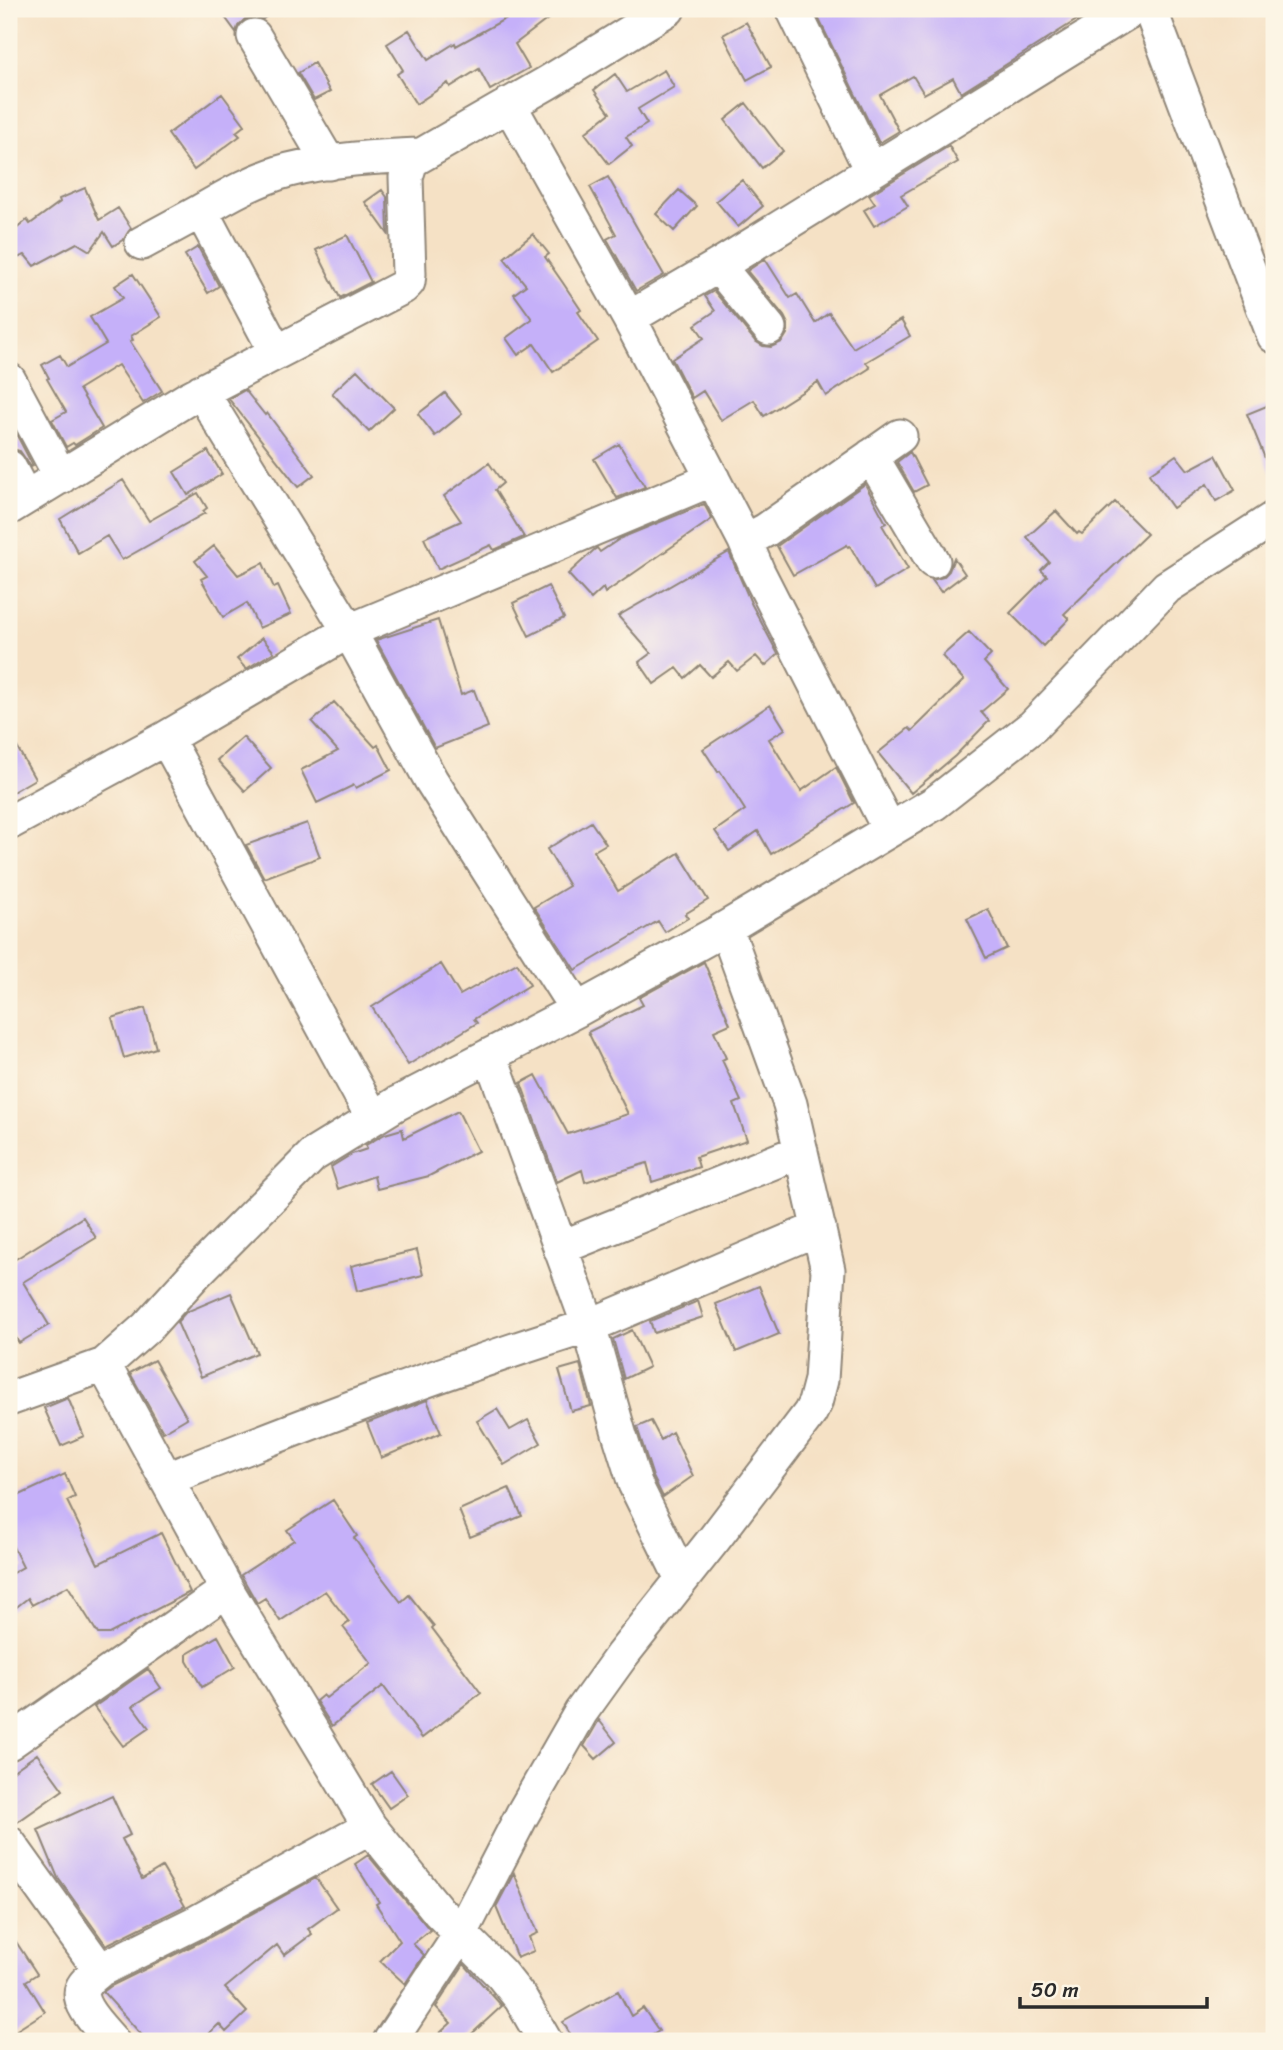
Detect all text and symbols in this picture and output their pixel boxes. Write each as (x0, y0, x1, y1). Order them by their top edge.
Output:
scale bar (1020, 1966, 1208, 2010)
text: 50 m (1031, 1971, 1079, 2009)

